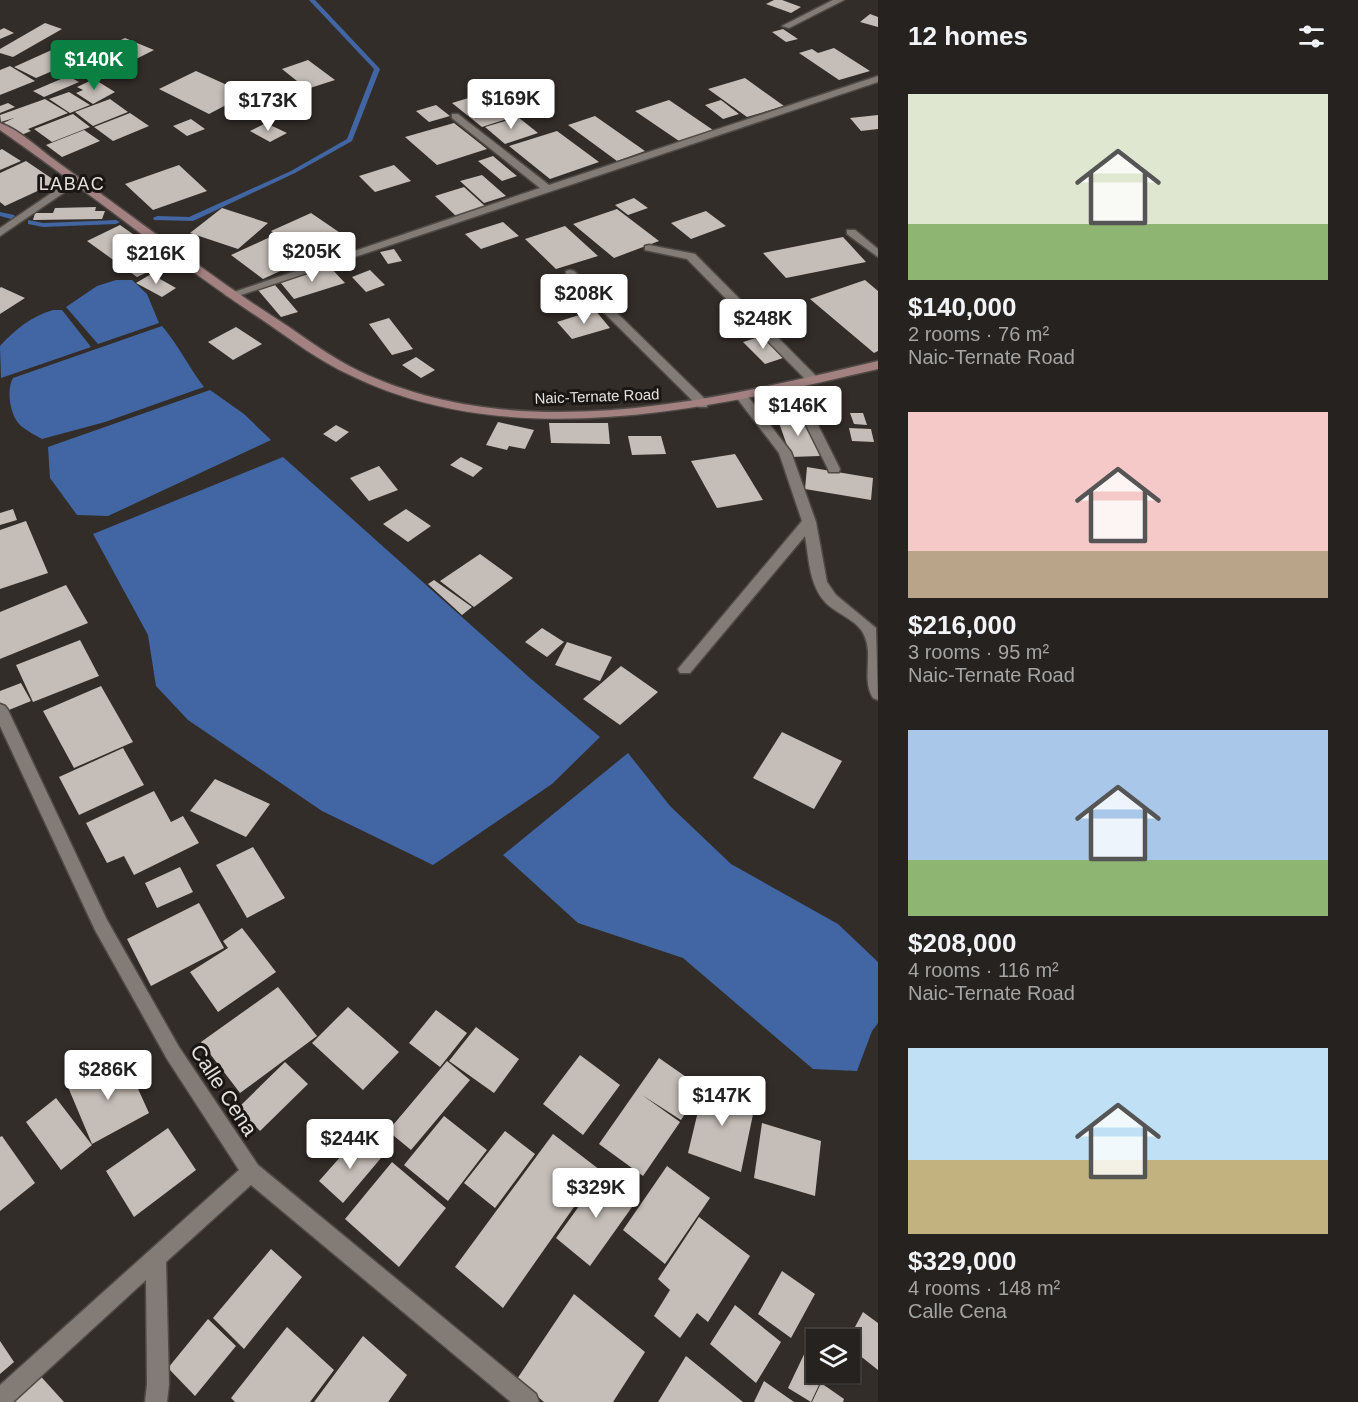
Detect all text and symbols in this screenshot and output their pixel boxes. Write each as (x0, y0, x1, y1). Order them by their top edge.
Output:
icon: filters (1295, 20, 1328, 53)
text: 12 homes (908, 21, 1028, 51)
pin: $140K (52, 40, 136, 91)
text: $140K (65, 48, 123, 70)
pin: $169K (469, 79, 553, 130)
pin: $173K (226, 81, 310, 132)
text: $169K (482, 87, 540, 109)
text: $173K (239, 89, 297, 111)
icon: home (1064, 133, 1172, 241)
district label: LABAC (39, 174, 105, 194)
pin: $205K (270, 232, 354, 283)
pin: $216K (114, 234, 198, 285)
text: $205K (283, 240, 341, 262)
text: $216K (127, 242, 185, 264)
pin: $208K (542, 274, 626, 325)
text: $208K (555, 282, 613, 304)
text: $140,000 (908, 292, 1016, 322)
pin: $248K (721, 299, 805, 350)
text: $248K (734, 307, 792, 329)
text: 2 rooms · 76 m² (908, 323, 1049, 345)
text: Naic-Ternate Road (908, 346, 1075, 368)
street label: Naic-Ternate Road (534, 385, 660, 407)
pin: $146K (756, 386, 840, 437)
text: $146K (769, 394, 827, 416)
icon: home (1064, 451, 1172, 559)
text: $216,000 (908, 610, 1016, 640)
text: 3 rooms · 95 m² (908, 641, 1049, 663)
text: Naic-Ternate Road (908, 664, 1075, 686)
icon: home (1064, 769, 1172, 877)
text: $208,000 (908, 928, 1016, 958)
text: 4 rooms · 116 m² (908, 959, 1059, 981)
text: Naic-Ternate Road (908, 982, 1075, 1004)
street label: Calle Cena (186, 1040, 262, 1140)
pin: $286K (66, 1050, 150, 1101)
text: $286K (79, 1058, 137, 1080)
pin: $147K (680, 1076, 764, 1127)
text: $147K (693, 1084, 751, 1106)
icon: home (1064, 1087, 1172, 1195)
pin: $244K (308, 1119, 392, 1170)
text: $244K (321, 1127, 379, 1149)
pin: $329K (554, 1168, 638, 1219)
text: $329K (567, 1176, 625, 1198)
text: $329,000 (908, 1246, 1016, 1276)
text: 4 rooms · 148 m² (908, 1277, 1060, 1299)
text: Calle Cena (908, 1300, 1007, 1322)
map controls (806, 1329, 860, 1383)
button: layers (806, 1329, 860, 1383)

